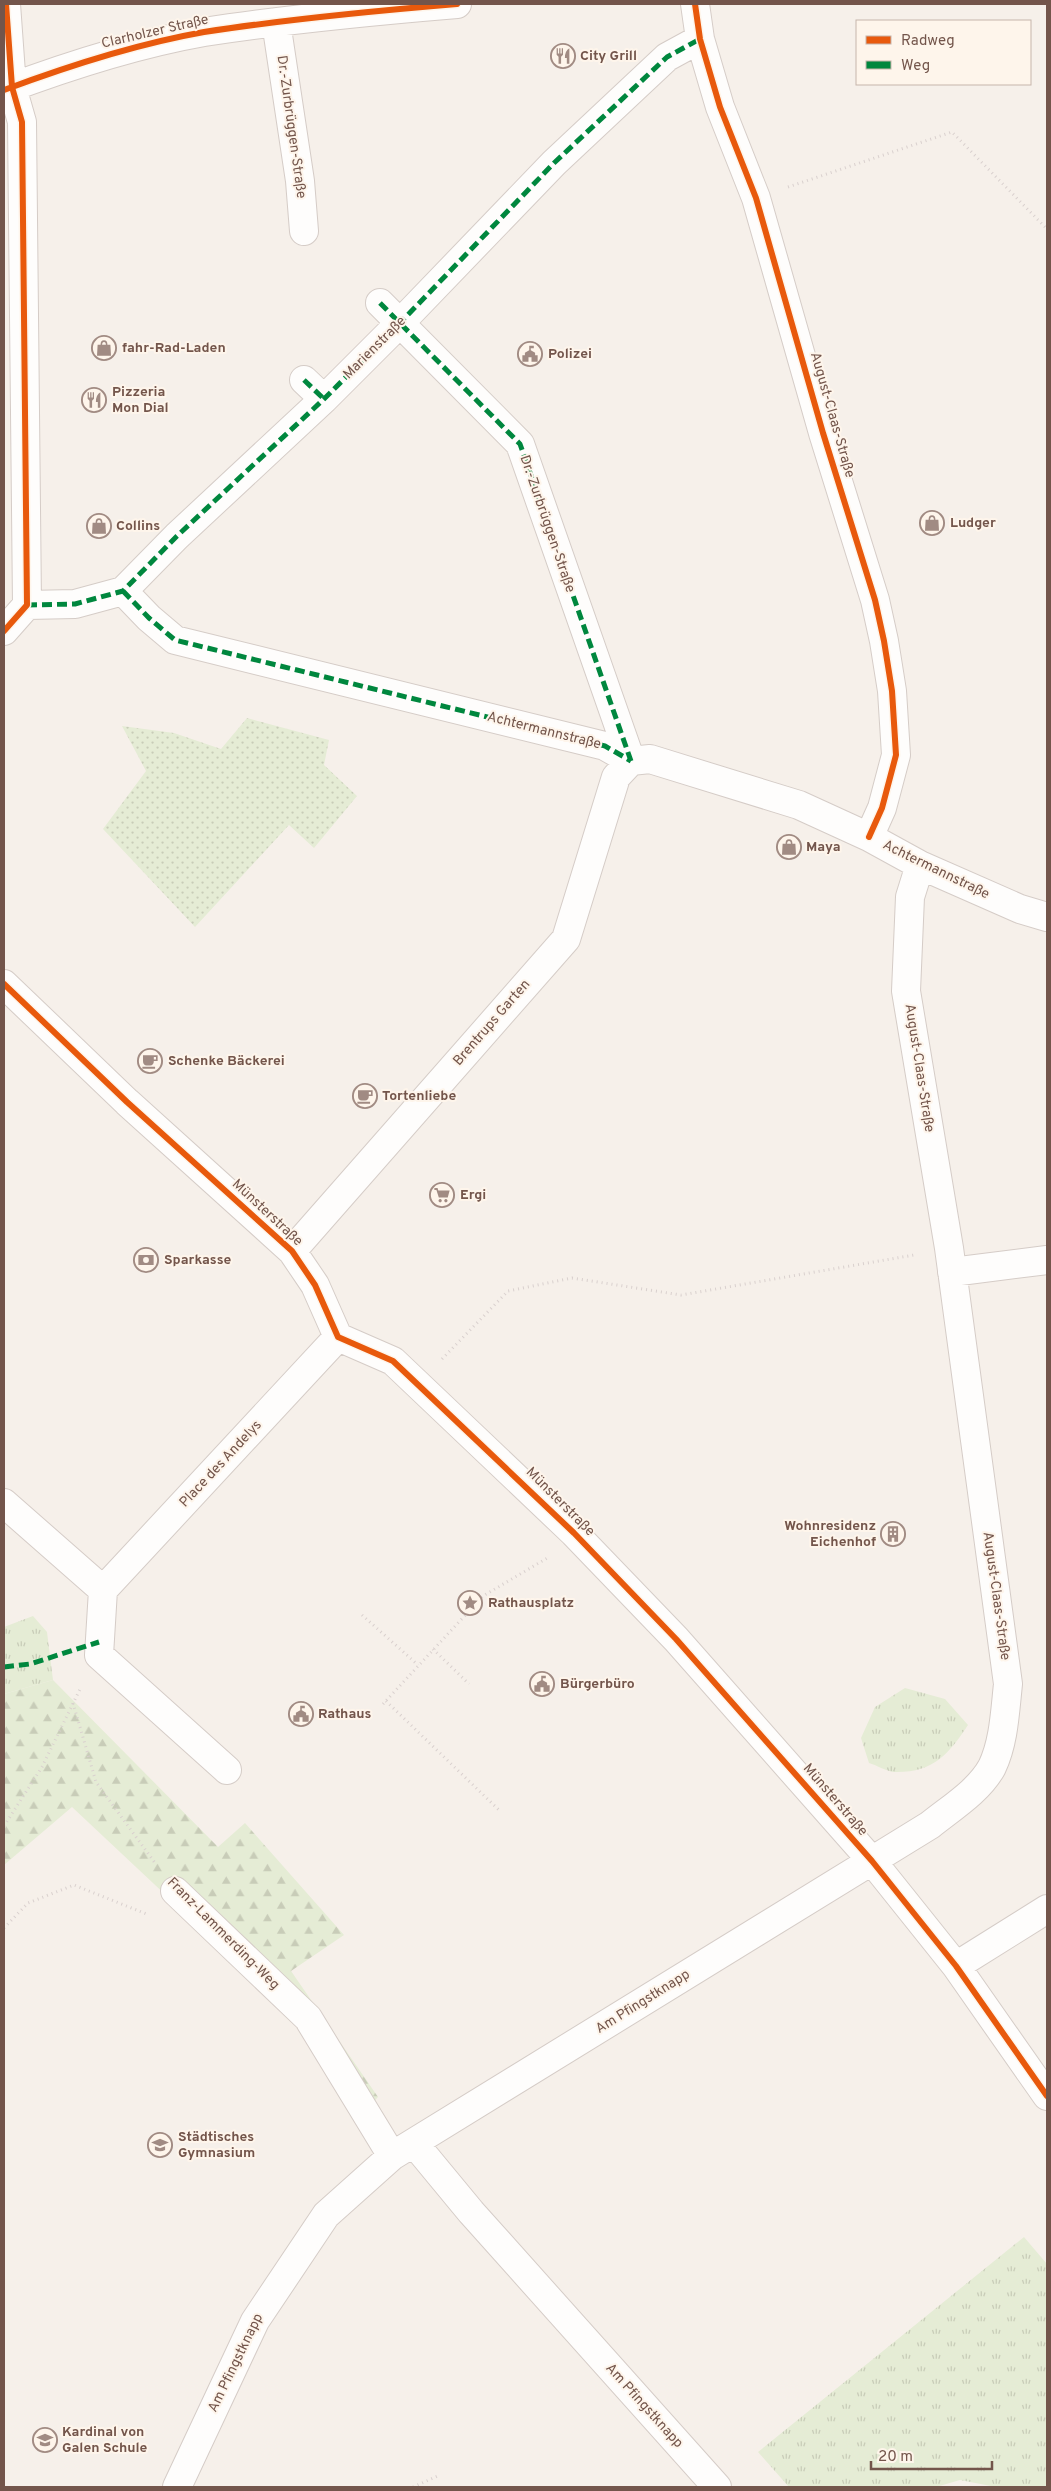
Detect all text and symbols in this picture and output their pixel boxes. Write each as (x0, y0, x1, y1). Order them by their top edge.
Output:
street label: Clarholzer Straße (100, 11, 210, 53)
legend (856, 20, 1031, 85)
text: Radweg (901, 32, 955, 51)
restaurant icon: City Grill (550, 43, 576, 69)
place label: City Grill (580, 48, 637, 65)
street label: Dr.-Zurbrüggen-Straße (273, 54, 309, 200)
text: Weg (901, 57, 930, 76)
street label: Marienstraße (340, 313, 410, 383)
shop icon: fahr-Rad-Laden (91, 335, 117, 361)
place label: fahr-Rad-Laden (122, 340, 226, 357)
public building icon: Polizei (517, 341, 543, 367)
place label: Polizei (548, 346, 592, 363)
street label: August-Claas-Straße (806, 350, 858, 480)
place label: Pizzeria Mon Dial (112, 384, 169, 417)
restaurant icon: Pizzeria Mon Dial (81, 387, 107, 413)
street label: Dr.-Zurbrüggen-Straße (515, 453, 579, 595)
shop icon: Ludger (919, 510, 945, 536)
shop icon: Collins (86, 513, 112, 539)
place label: Ludger (950, 515, 996, 532)
place label: Collins (116, 518, 160, 535)
street label: Achtermannstraße (485, 709, 603, 753)
shop icon: Maya (776, 834, 802, 860)
street label: Achtermannstraße (880, 837, 992, 903)
place label: Maya (806, 839, 840, 856)
street label: Brentrups Garten (450, 976, 534, 1070)
street label: August-Claas-Straße (900, 1002, 938, 1134)
cafe icon: Schenke Bäckerei (137, 1048, 163, 1074)
place label: Schenke Bäckerei (168, 1053, 285, 1070)
cafe icon: Tortenliebe (352, 1083, 378, 1109)
place label: Tortenliebe (382, 1088, 456, 1105)
street label: Münsterstraße (228, 1176, 306, 1250)
supermarket icon: Ergi (429, 1182, 455, 1208)
place label: Ergi (460, 1187, 486, 1204)
bank icon: Sparkasse (133, 1247, 159, 1273)
place label: Sparkasse (164, 1252, 231, 1269)
street label: Place des Andelys (176, 1417, 266, 1511)
street label: Münsterstraße (522, 1464, 598, 1540)
place label: Wohnresidenz Eichenhof (784, 1518, 876, 1551)
building icon: Wohnresidenz Eichenhof (880, 1521, 906, 1547)
street label: August-Claas-Straße (979, 1530, 1013, 1662)
place icon: Rathausplatz (457, 1590, 483, 1616)
place label: Rathausplatz (488, 1595, 574, 1612)
public building icon: Bürgerbüro (529, 1671, 555, 1697)
place label: Bürgerbüro (560, 1676, 635, 1693)
public building icon: Rathaus (288, 1701, 314, 1727)
place label: Rathaus (318, 1706, 371, 1723)
street label: Münsterstraße (799, 1760, 871, 1840)
street label: Franz-Lammerding-Weg (163, 1874, 283, 1994)
street label: Am Pfingstknapp (593, 1966, 693, 2038)
place label: Städtisches Gymnasium (178, 2129, 255, 2162)
school or university icon: Städtisches Gymnasium (147, 2132, 173, 2158)
street label: Am Pfingstknapp (205, 2311, 267, 2415)
street label: Am Pfingstknapp (602, 2360, 686, 2452)
place label: Kardinal von Galen Schule (62, 2424, 148, 2457)
school or university icon: Kardinal von Galen Schule (32, 2427, 58, 2453)
scale bar (871, 2438, 992, 2470)
text: 20 m (878, 2448, 913, 2467)

